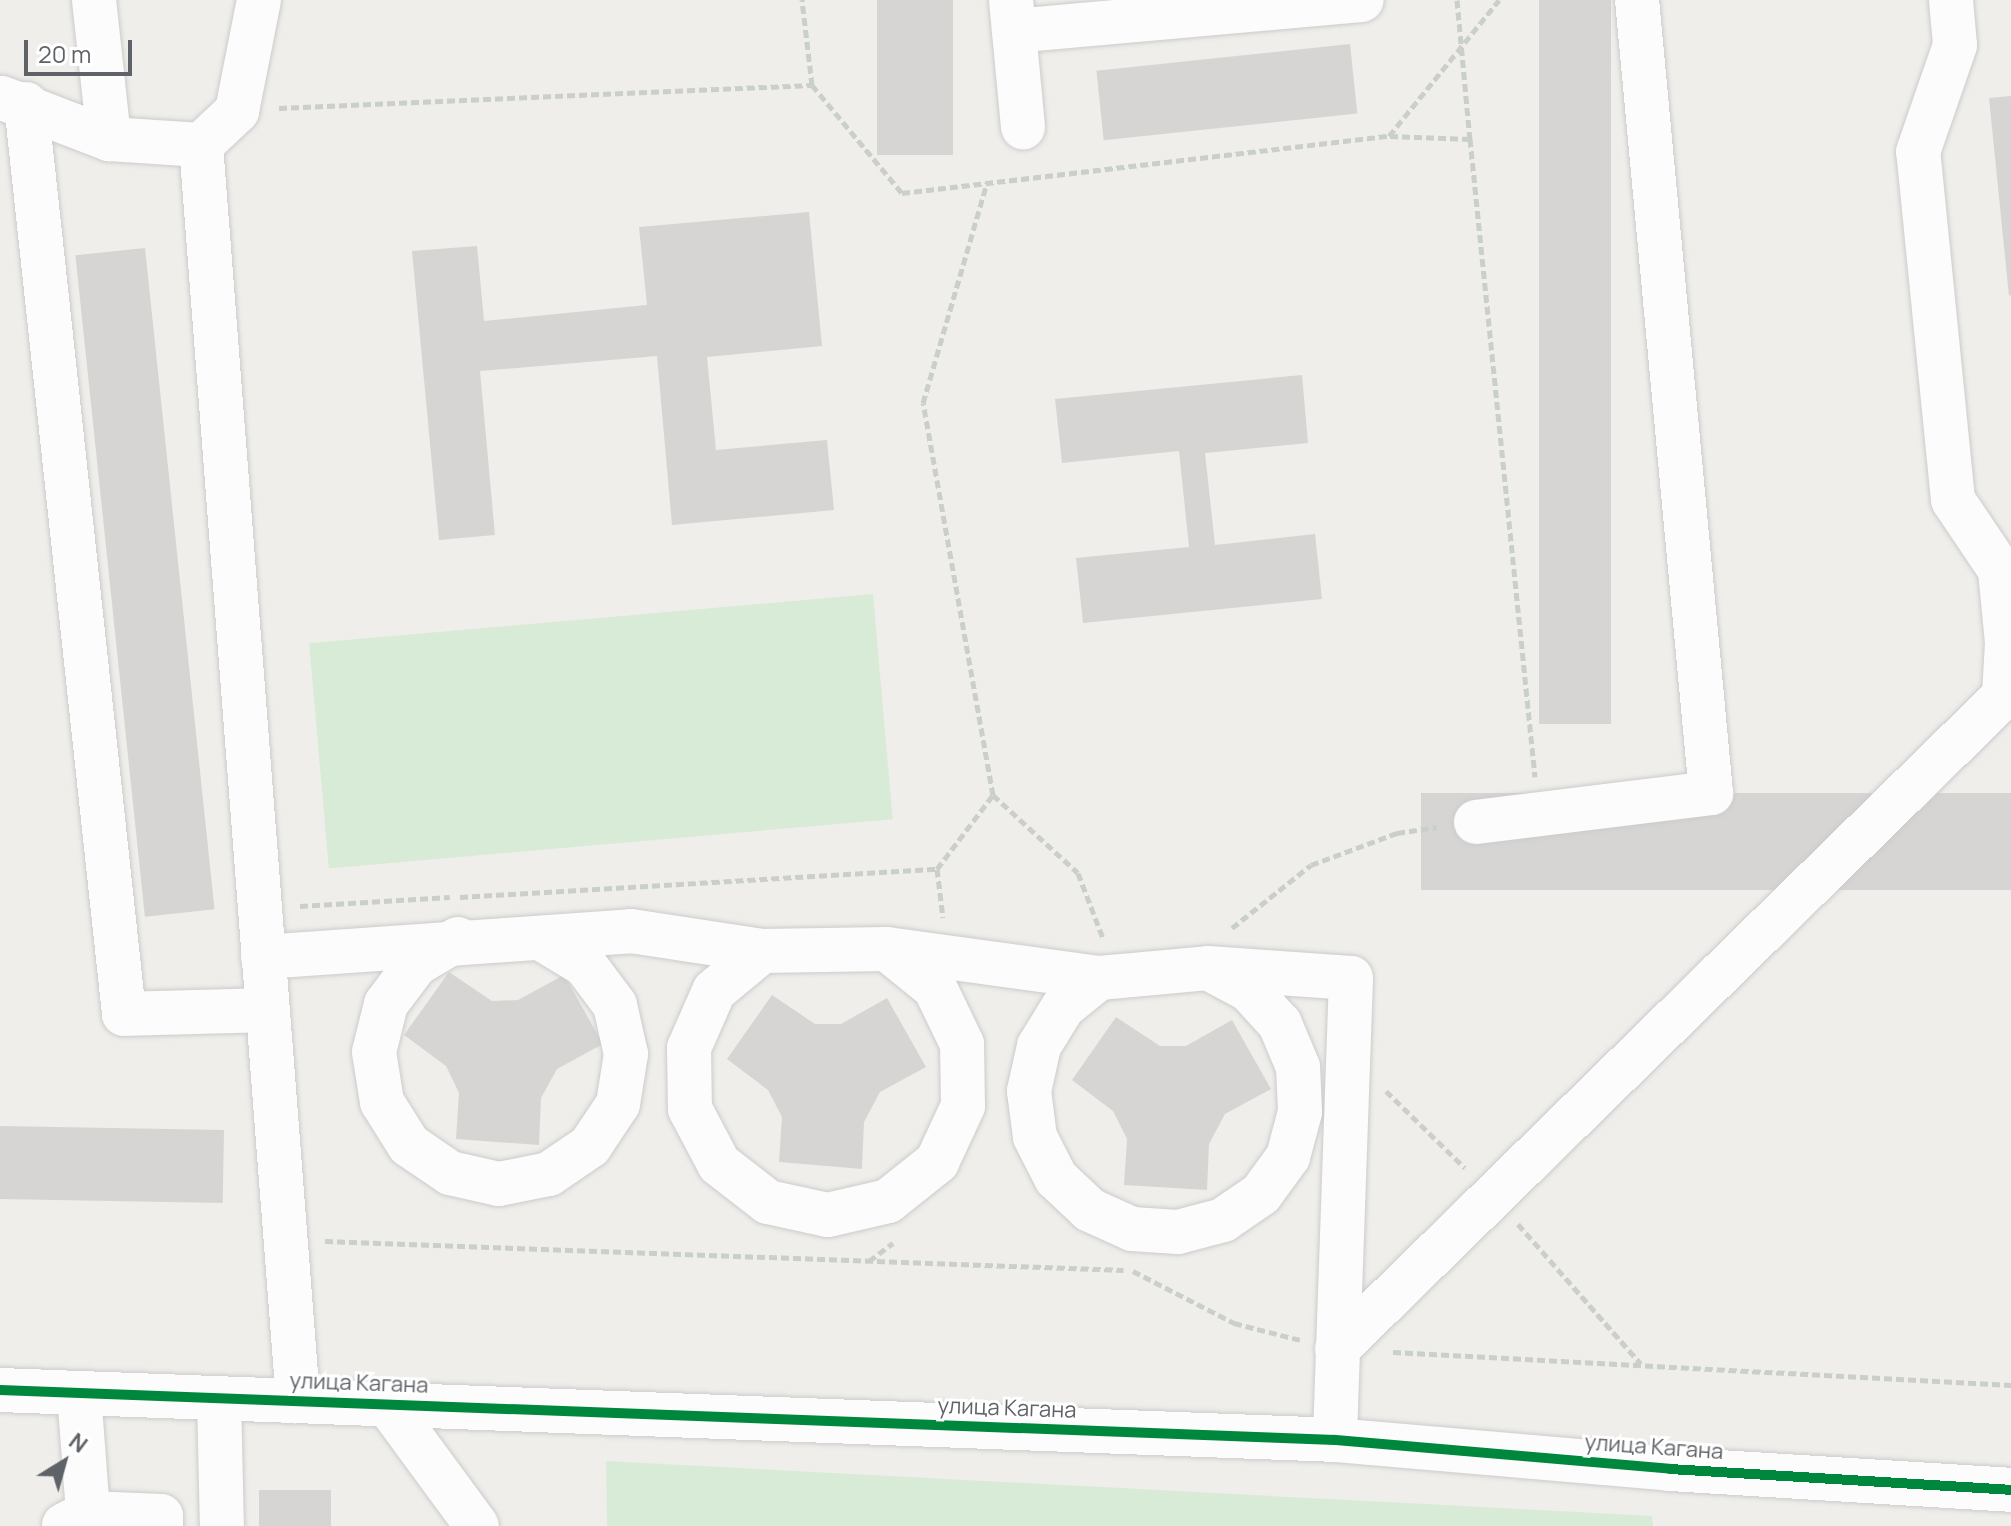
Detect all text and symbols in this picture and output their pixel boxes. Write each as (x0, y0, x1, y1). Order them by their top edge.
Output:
scale bar (28, 24, 136, 74)
text: 20 m (38, 37, 91, 70)
street label: улица Кагана (289, 1367, 429, 1399)
street label: улица Кагана (937, 1392, 1077, 1424)
north arrow (24, 1422, 104, 1502)
text: N (63, 1426, 94, 1460)
street label: улица Кагана (1584, 1429, 1724, 1465)

